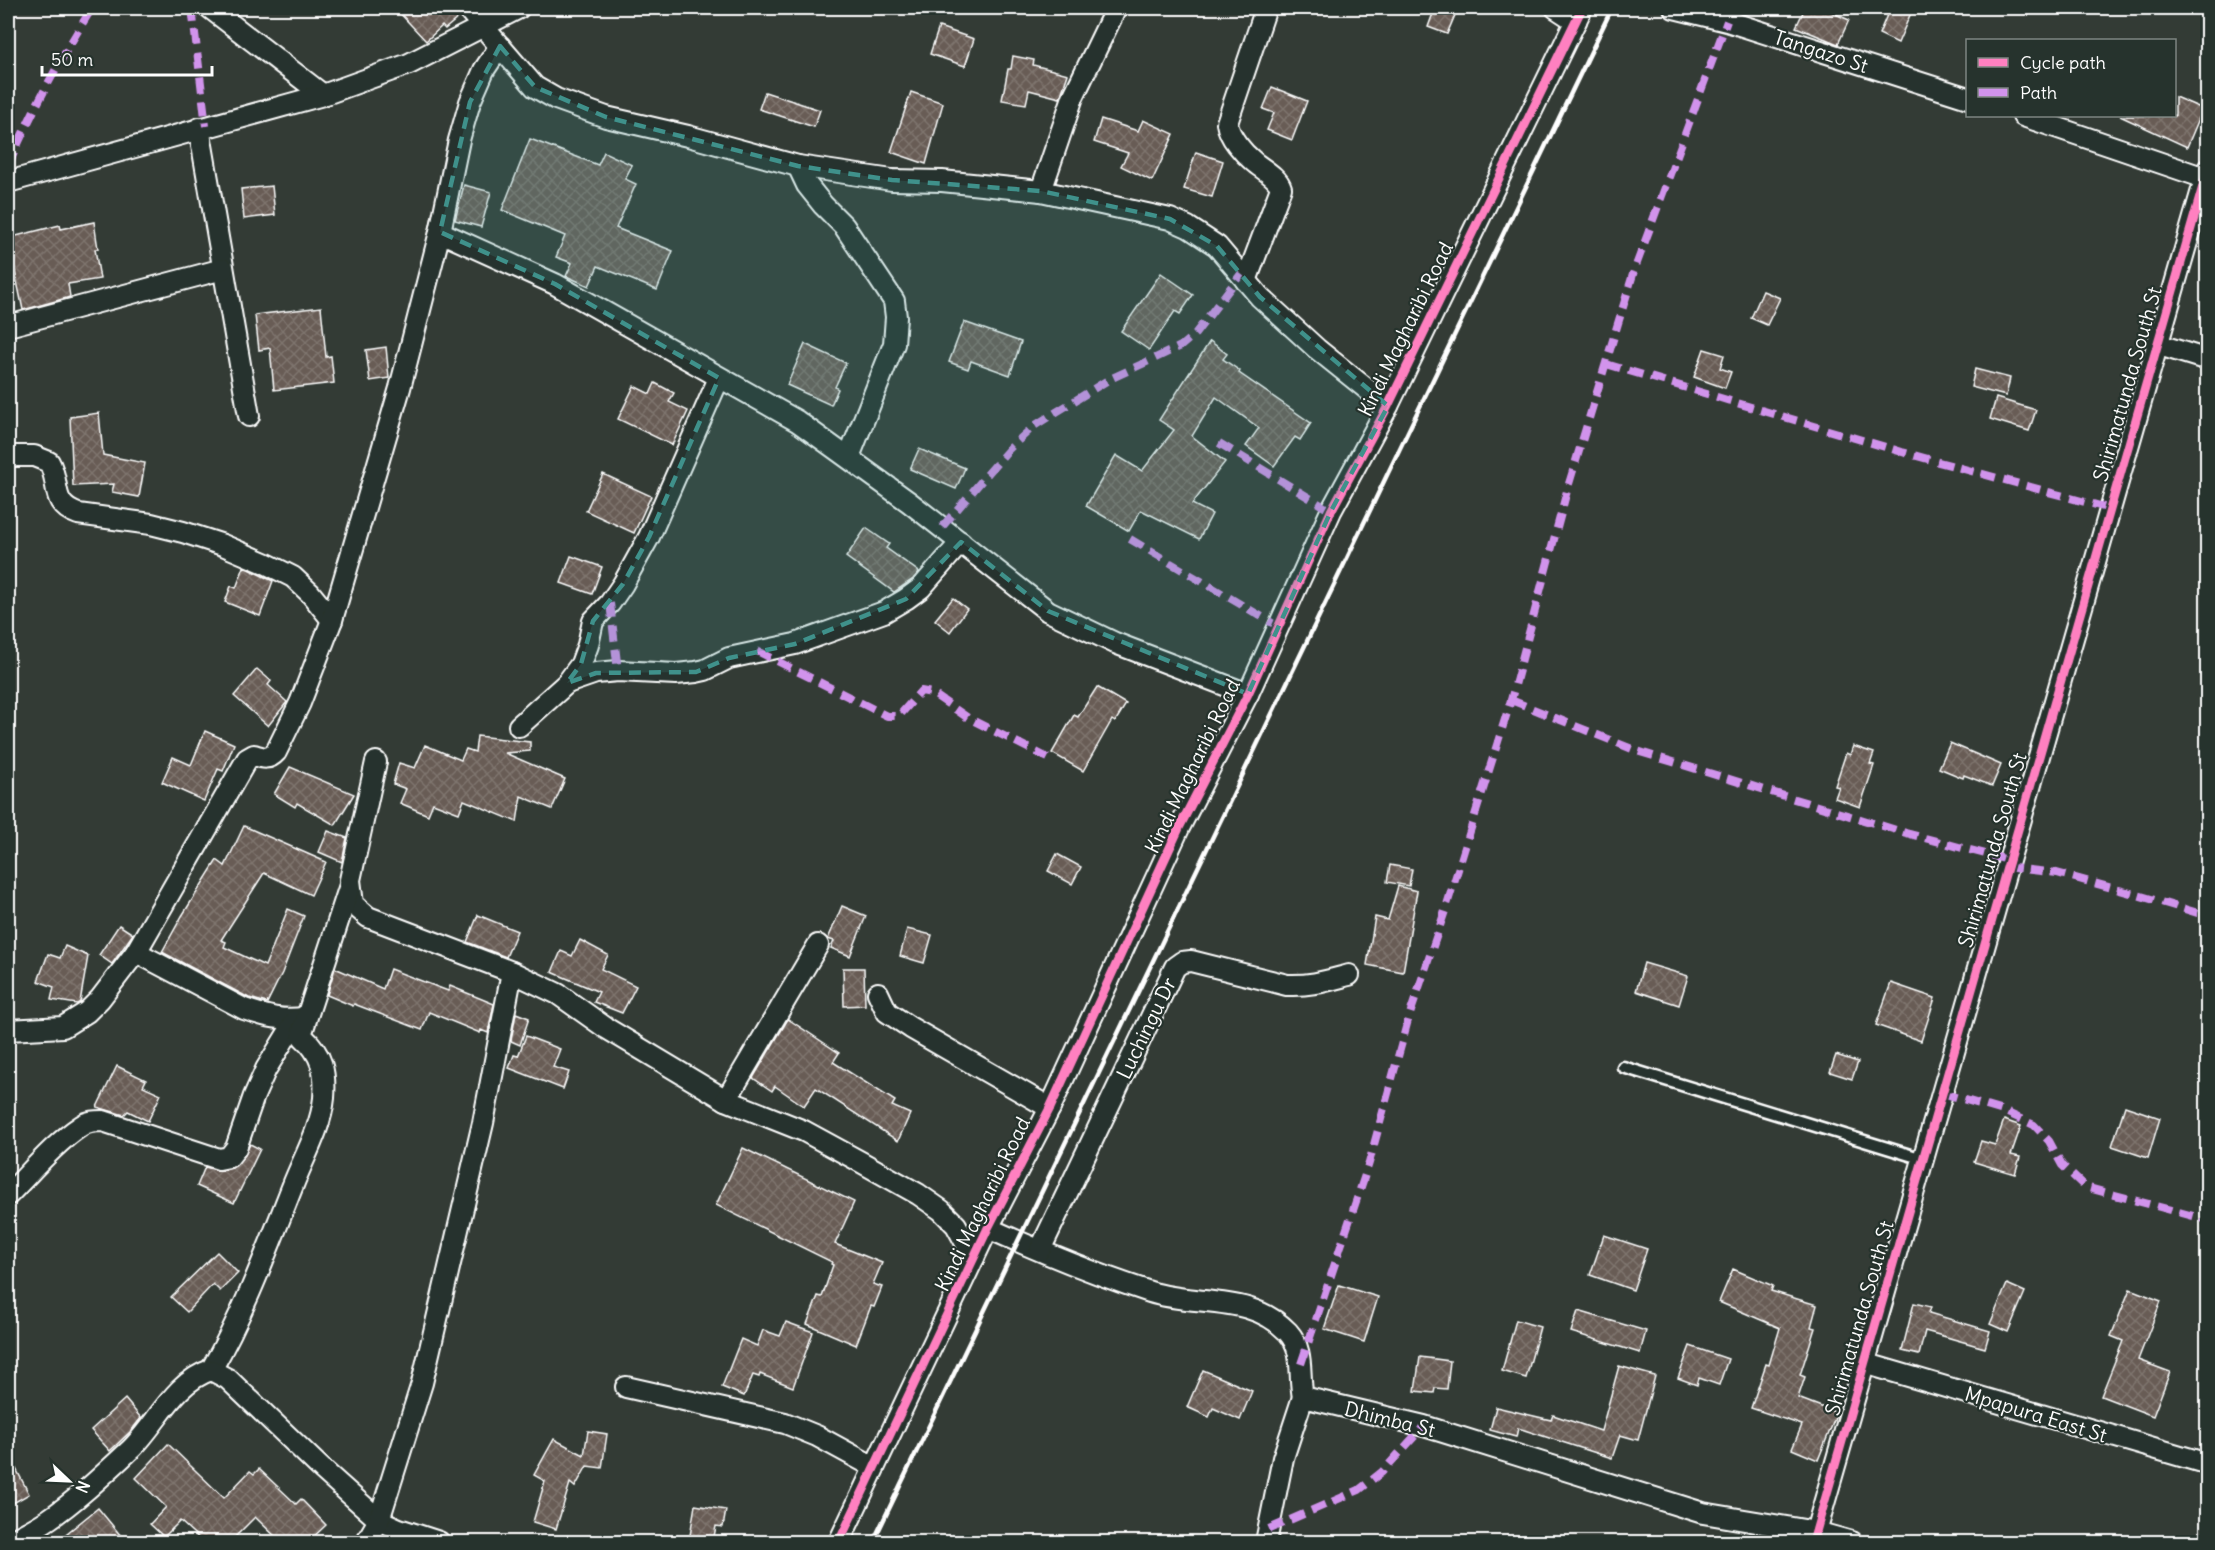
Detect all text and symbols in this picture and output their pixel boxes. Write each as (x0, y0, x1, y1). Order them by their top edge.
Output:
street label: Tangazo St (1771, 24, 1872, 78)
scale bar (42, 39, 212, 77)
legend (1966, 39, 2176, 117)
text: 50 m (51, 48, 93, 71)
text: Cycle path (2020, 51, 2106, 74)
text: Path (2020, 81, 2057, 104)
street label: Kindi Magharibi Road (1352, 238, 1458, 420)
street label: Shirimatunda South St (2087, 284, 2167, 484)
street label: Kindi Magharibi Road (1139, 675, 1245, 857)
street label: Shirimatunda South St (1952, 750, 2032, 950)
street label: Luchingu Dr (1111, 973, 1181, 1083)
street label: Kindi Magharibi Road (929, 1113, 1035, 1295)
street label: Shirimatunda South St (1819, 1218, 1899, 1418)
street label: Mpapura East St (1962, 1381, 2110, 1448)
street label: Dhimba St (1342, 1396, 1438, 1442)
north arrow (39, 1451, 99, 1511)
text: N (71, 1478, 94, 1496)

